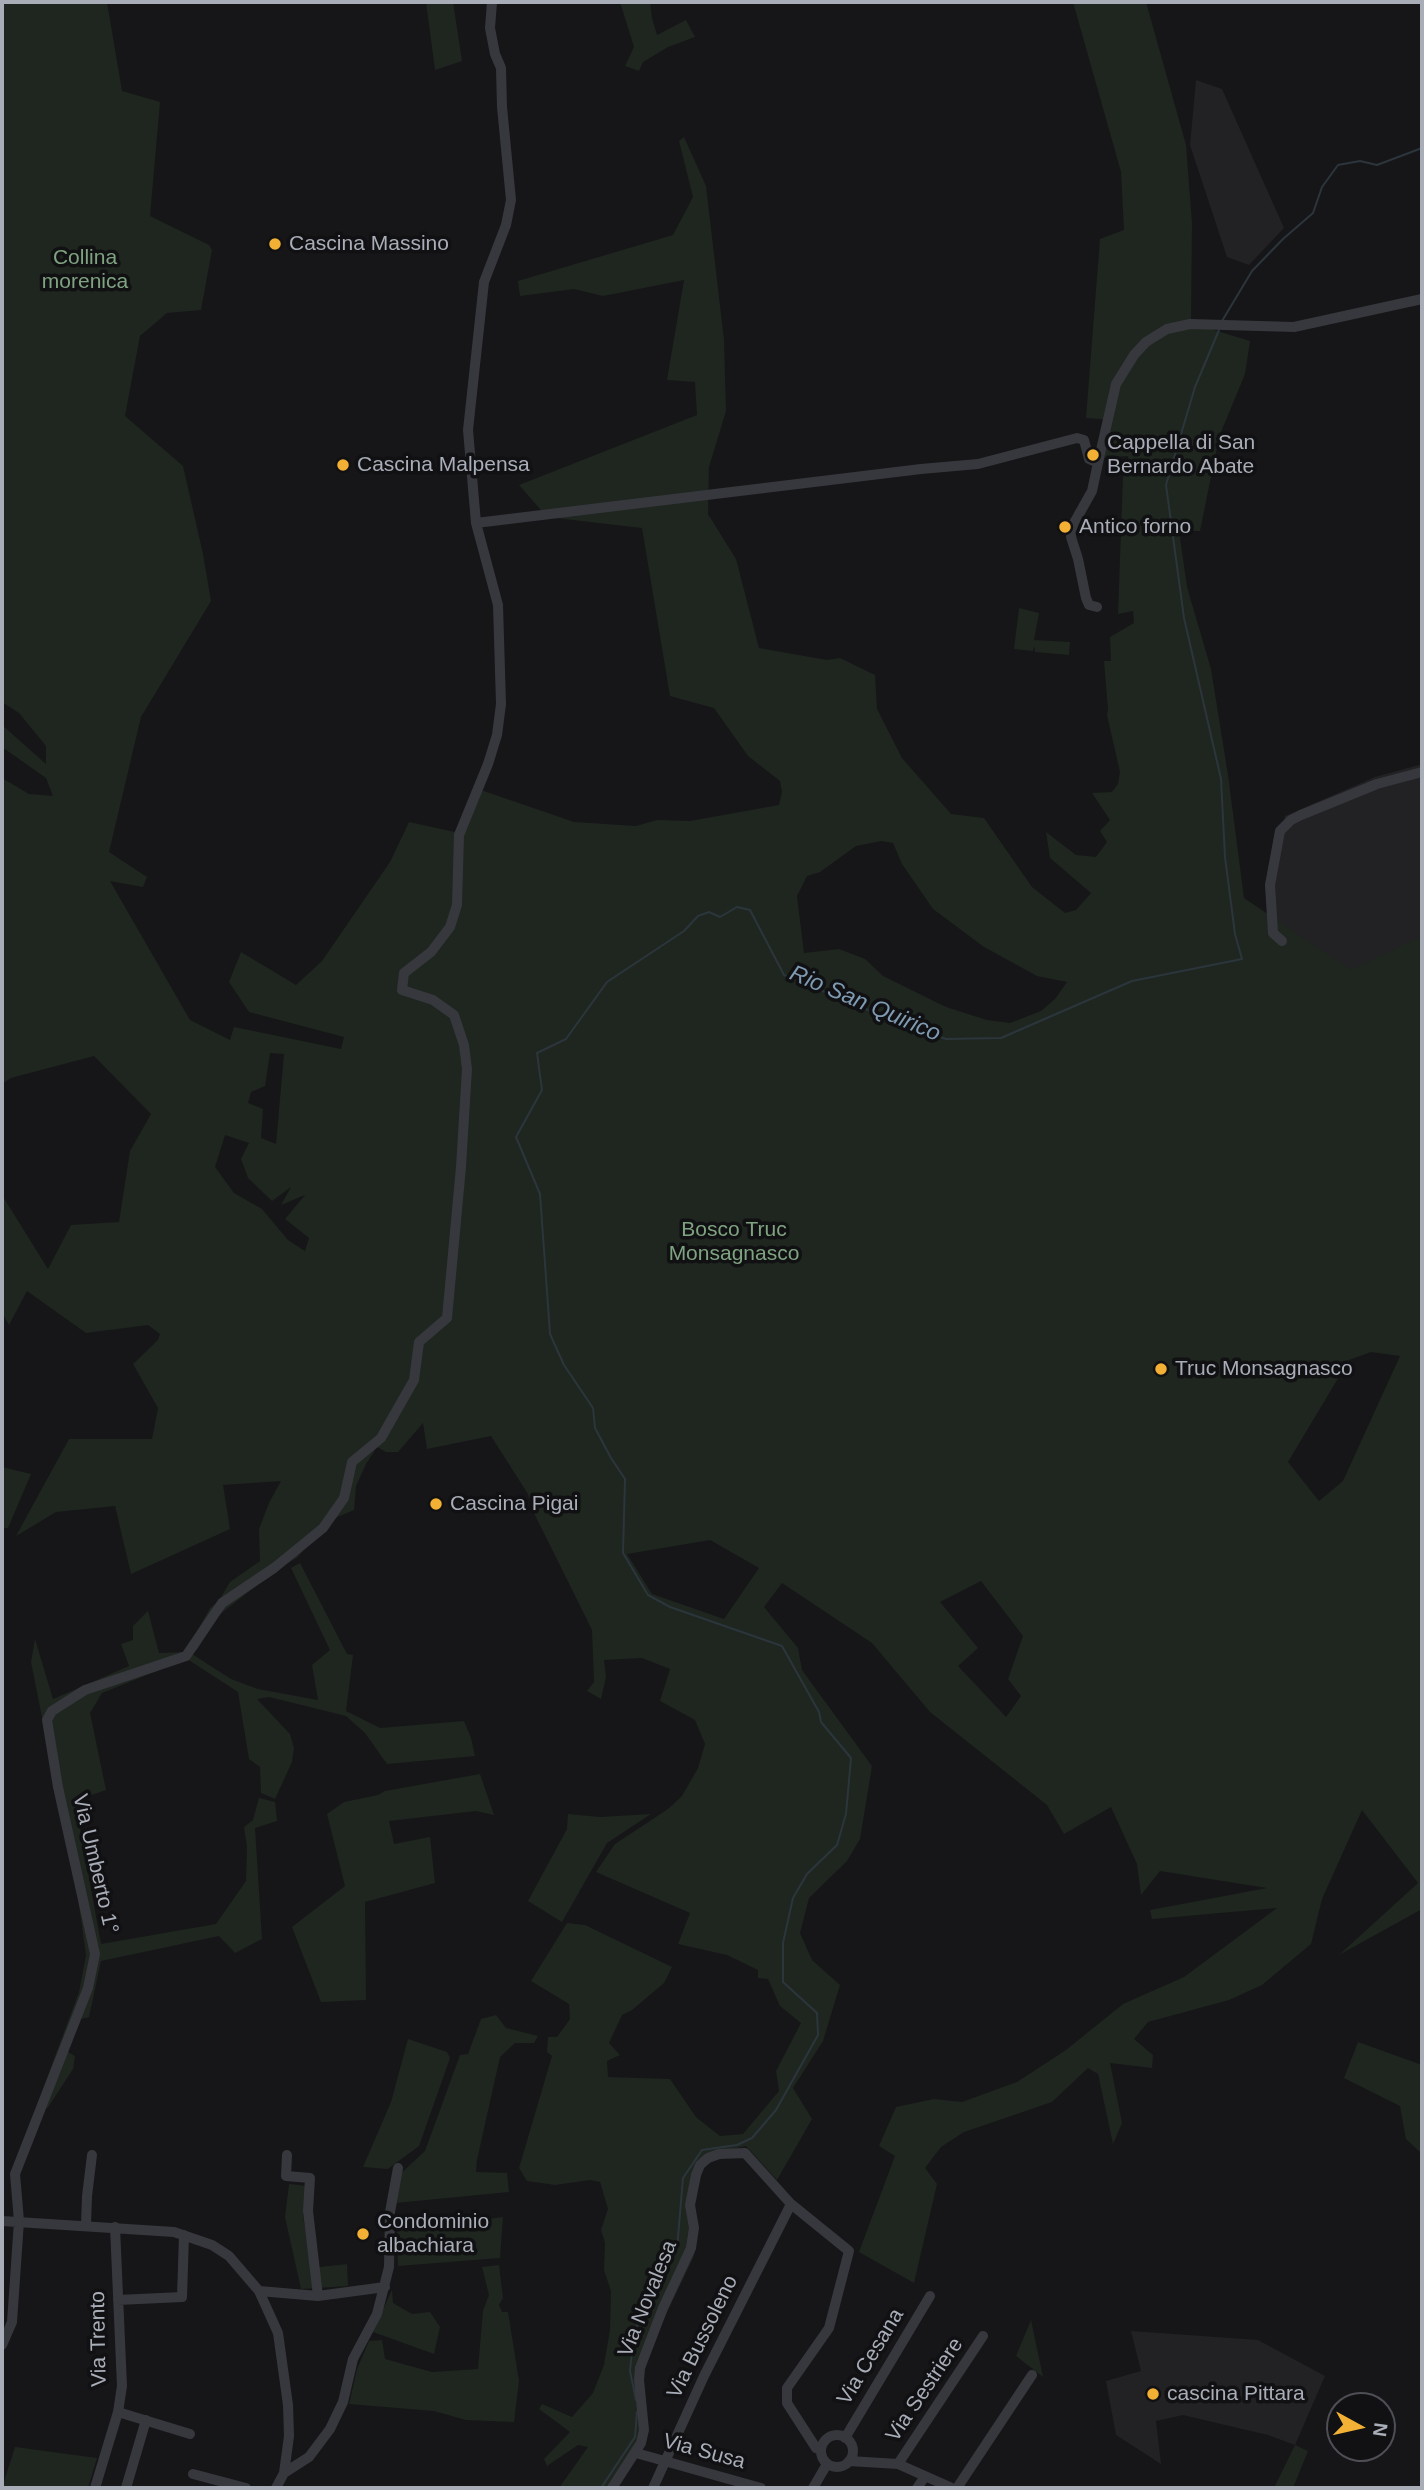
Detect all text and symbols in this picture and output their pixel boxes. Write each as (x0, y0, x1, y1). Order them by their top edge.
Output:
place label: Cascina Massino (289, 231, 449, 257)
marker: Cascina Massino (267, 236, 283, 252)
park label: Collina morenica (42, 245, 128, 295)
place label: Cappella di San Bernardo Abate (1107, 430, 1255, 480)
marker: Cappella di San Bernardo Abate (1085, 447, 1101, 463)
place label: Cascina Malpensa (357, 452, 530, 478)
marker: Cascina Malpensa (335, 457, 351, 473)
place label: Antico forno (1079, 514, 1191, 540)
marker: Antico forno (1057, 519, 1073, 535)
water label: Rio San Quirico (785, 960, 945, 1048)
park label: Bosco Truc Monsagnasco (669, 1217, 799, 1267)
place label: Truc Monsagnasco (1175, 1356, 1353, 1382)
marker: Truc Monsagnasco (1153, 1361, 1169, 1377)
place label: Cascina Pigai (450, 1491, 578, 1517)
marker: Cascina Pigai (428, 1496, 444, 1512)
street label: Via Umberto 1° (67, 1792, 123, 1936)
place label: Condominio albachiara (377, 2209, 489, 2259)
marker: Condominio albachiara (355, 2226, 371, 2242)
street label: Via Novalesa (613, 2237, 683, 2361)
street label: Via Bussoleno (662, 2271, 744, 2403)
street label: Via Trento (86, 2291, 112, 2387)
street label: Via Cesana (832, 2304, 910, 2410)
street label: Via Sestriere (881, 2333, 969, 2447)
place label: cascina Pittara (1167, 2381, 1305, 2407)
marker: cascina Pittara (1145, 2386, 1161, 2402)
north arrow (1326, 2392, 1396, 2462)
text: N (1369, 2421, 1392, 2438)
street label: Via Susa (660, 2429, 748, 2475)

